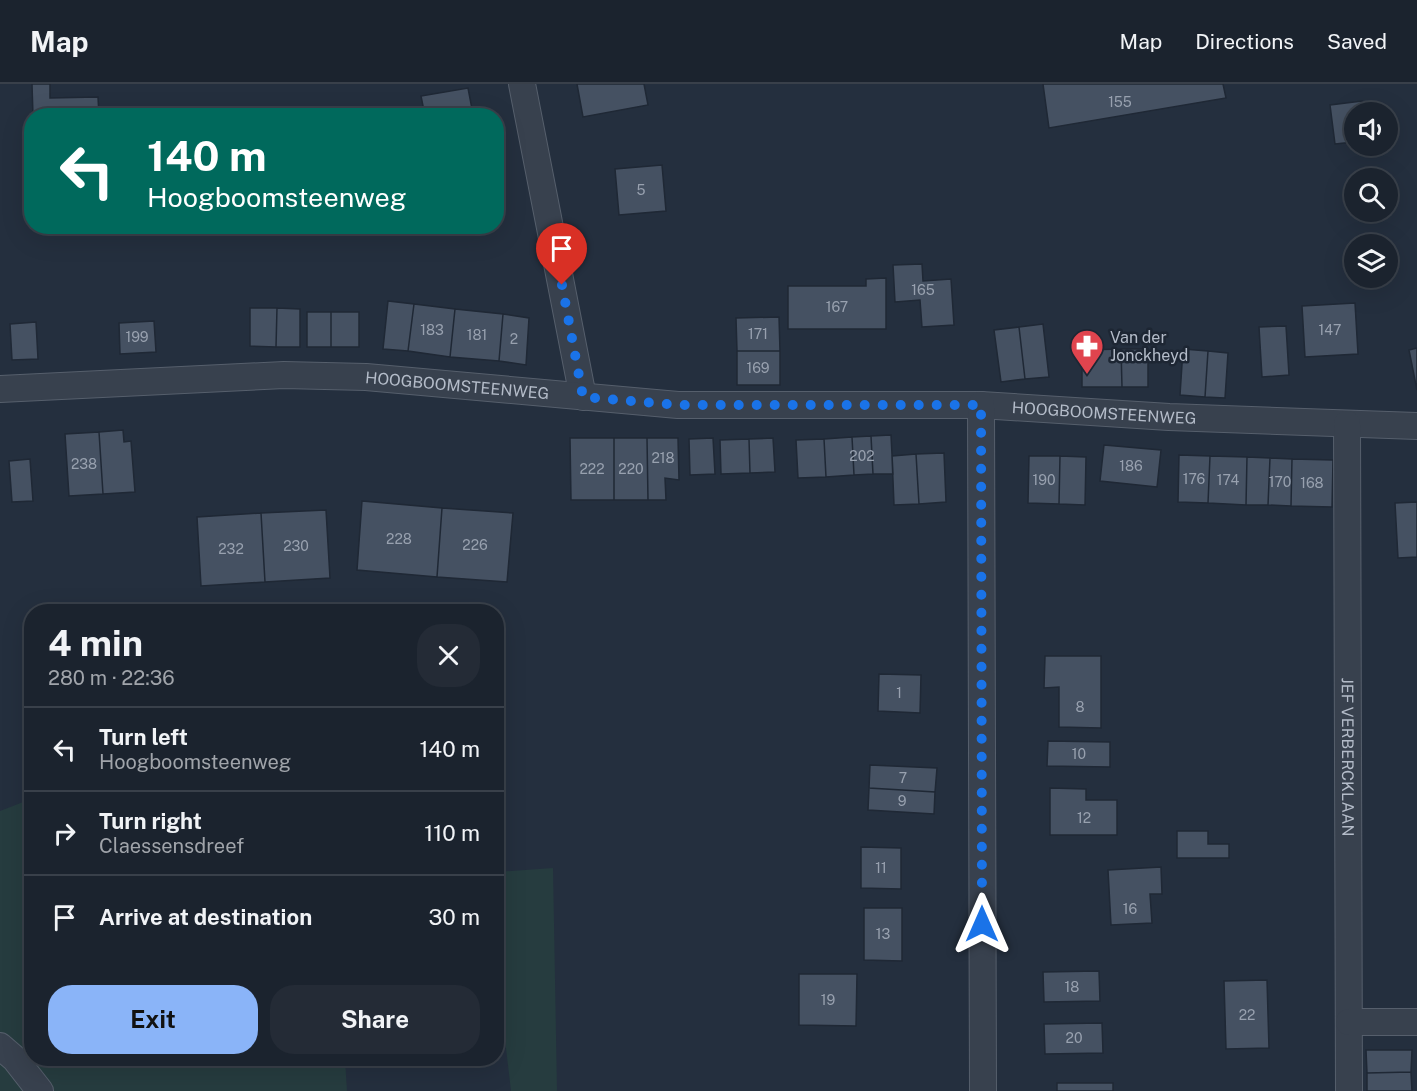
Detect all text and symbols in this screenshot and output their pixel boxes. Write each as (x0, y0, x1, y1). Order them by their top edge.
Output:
text: Map (30, 25, 89, 58)
text: Map (1120, 29, 1162, 54)
text: Directions (1195, 29, 1294, 54)
text: Saved (1327, 29, 1387, 54)
house number: 155 (1108, 94, 1132, 110)
map controls (1344, 102, 1398, 288)
button: sound (1344, 102, 1398, 156)
text: 140 m (147, 131, 267, 180)
icon: left (48, 132, 126, 210)
button: search (1344, 168, 1398, 222)
text: Hoogboomsteenweg (147, 181, 407, 213)
house number: 5 (637, 182, 646, 198)
pin (536, 223, 587, 285)
icon: arrive (545, 232, 578, 265)
button: layers (1344, 234, 1398, 288)
house number: 165 (911, 282, 935, 298)
house number: 167 (826, 299, 848, 315)
house number: 183 (420, 322, 444, 338)
house number: 147 (1319, 322, 1341, 338)
house number: 171 (748, 326, 768, 342)
house number: 181 (467, 327, 487, 343)
pharmacy icon: Van der Jonckheyd (1069, 328, 1105, 375)
place label: Van der Jonckheyd (1110, 328, 1188, 365)
house number: 199 (125, 329, 149, 345)
house number: 2 (510, 331, 518, 347)
house number: 169 (746, 360, 770, 376)
street label: HOOGBOOMSTEENWEG (364, 368, 550, 403)
street label: HOOGBOOMSTEENWEG (1011, 398, 1197, 428)
house number: 202 (849, 448, 875, 464)
house number: 218 (651, 450, 675, 466)
house number: 238 (71, 456, 97, 472)
house number: 186 (1119, 458, 1143, 474)
house number: 222 (579, 461, 605, 477)
house number: 220 (618, 461, 644, 477)
house number: 176 (1183, 471, 1206, 487)
house number: 190 (1033, 472, 1055, 488)
house number: 174 (1217, 472, 1239, 488)
house number: 170 (1269, 474, 1291, 490)
house number: 168 (1300, 475, 1324, 491)
house number: 228 (386, 531, 412, 547)
house number: 226 (462, 537, 488, 553)
house number: 230 (283, 538, 309, 554)
house number: 232 (218, 541, 244, 557)
text: 4 min (48, 622, 143, 664)
button: close (417, 624, 480, 687)
text: 280 m · 22:36 (48, 666, 175, 690)
street label: JEF VERBERCKLAAN (1338, 678, 1357, 836)
house number: 1 (896, 685, 902, 701)
house number: 8 (1075, 699, 1085, 715)
text: Turn left (99, 724, 188, 750)
icon: left (48, 733, 81, 766)
text: 140 m (419, 736, 480, 762)
house number: 10 (1072, 746, 1086, 762)
text: Hoogboomsteenweg (99, 750, 291, 774)
house number: 7 (899, 770, 907, 786)
house number: 9 (898, 793, 907, 809)
text: Turn right (99, 808, 202, 834)
house number: 12 (1077, 810, 1091, 826)
icon: right (48, 817, 81, 850)
text: 110 m (424, 820, 480, 846)
text: Claessensdreef (99, 834, 244, 858)
house number: 11 (875, 860, 887, 876)
position arrow (950, 892, 1014, 956)
icon: arrive (48, 901, 81, 934)
house number: 16 (1123, 901, 1137, 917)
text: Arrive at destination (99, 904, 312, 930)
text: 30 m (428, 904, 480, 930)
house number: 13 (876, 926, 890, 942)
house number: 18 (1065, 979, 1079, 995)
button: Exit (48, 985, 258, 1054)
button: Share (270, 985, 480, 1054)
house number: 19 (821, 992, 835, 1008)
house number: 22 (1239, 1007, 1255, 1023)
house number: 20 (1066, 1030, 1082, 1046)

